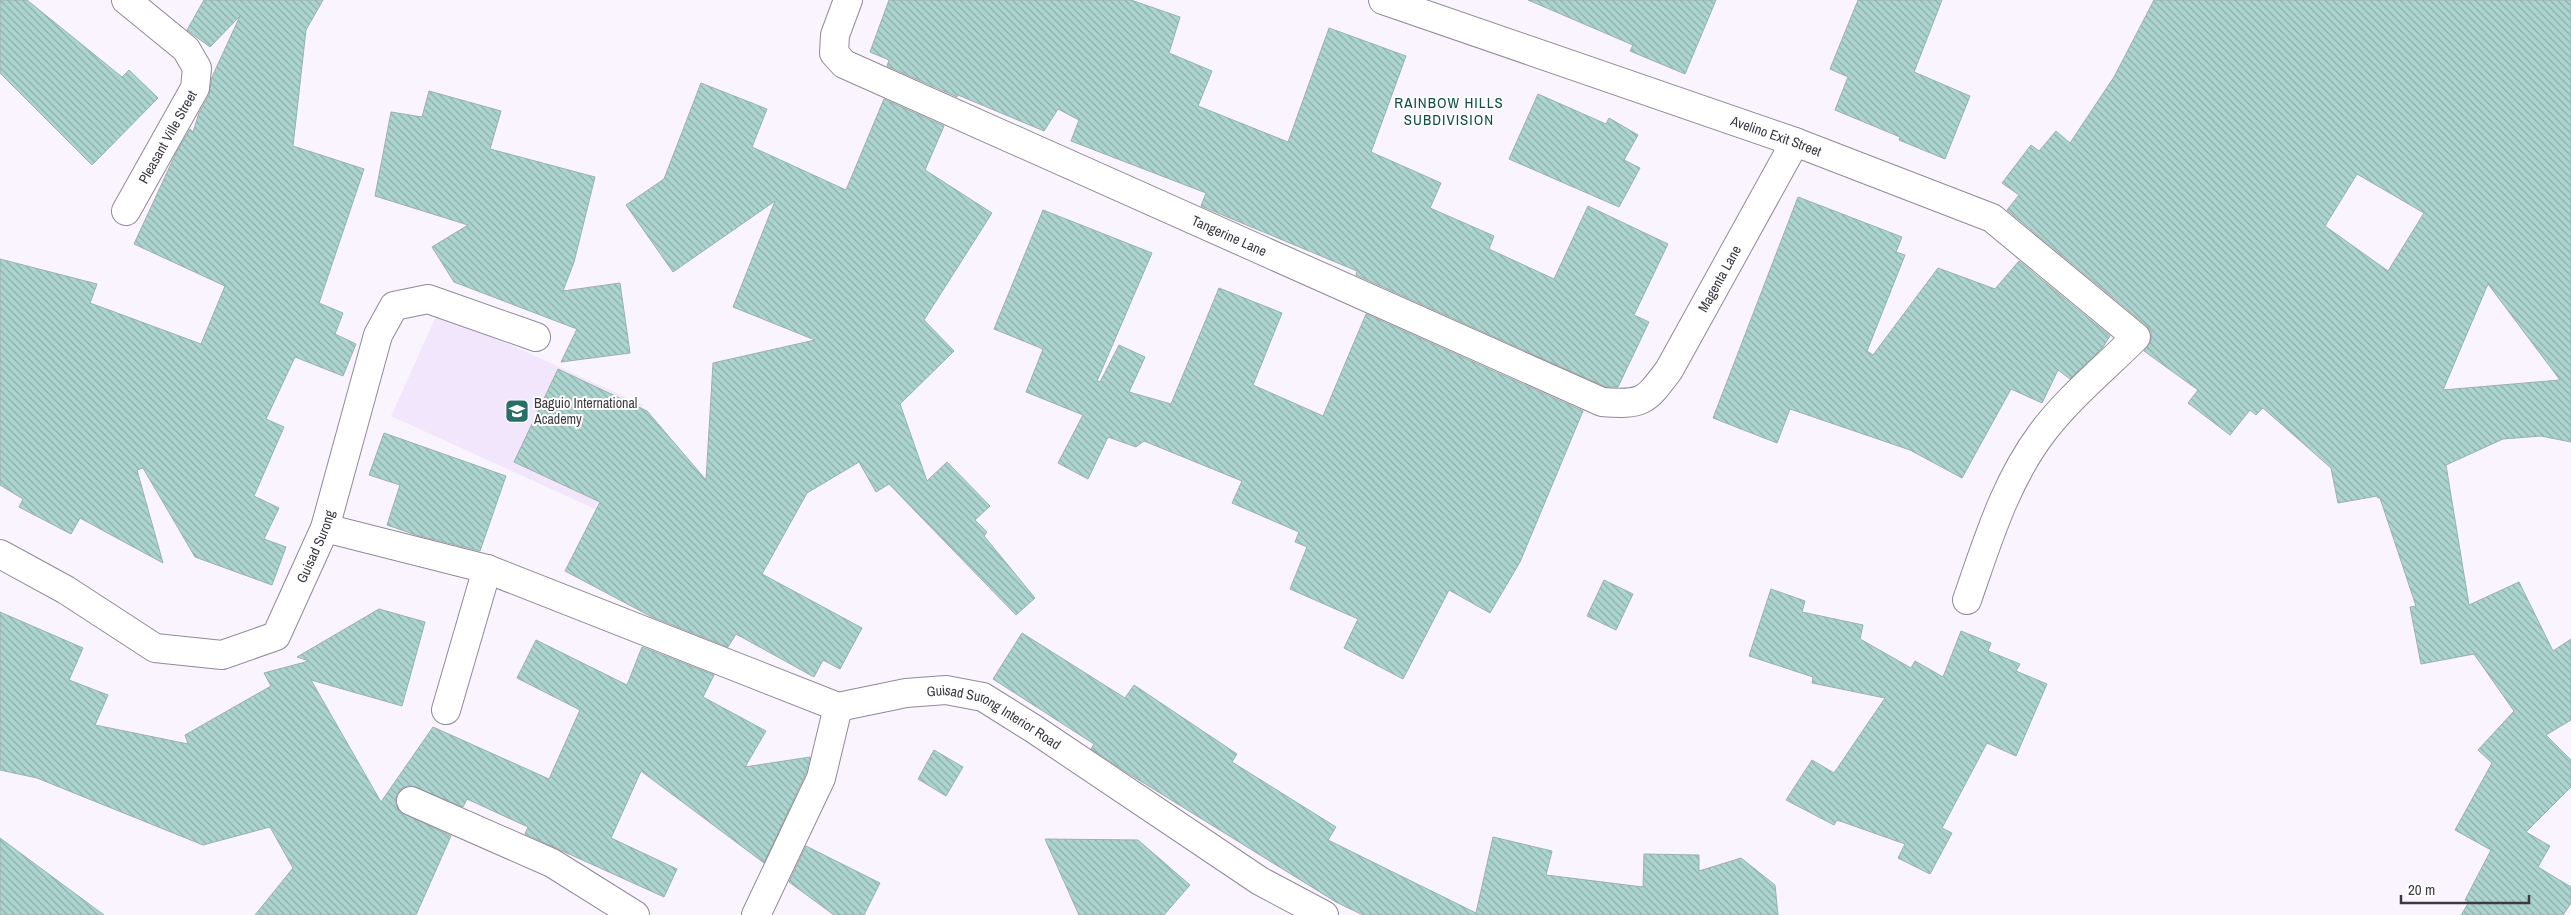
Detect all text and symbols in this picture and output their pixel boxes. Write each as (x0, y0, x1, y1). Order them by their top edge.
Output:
street label: Pleasant Ville Street (134, 87, 201, 187)
district label: RAINBOW HILLS SUBDIVISION (1394, 92, 1504, 130)
street label: Avelino Exit Street (1727, 111, 1824, 160)
street label: Tangerine Lane (1189, 211, 1269, 260)
street label: Magenta Lane (1694, 242, 1745, 315)
place label: Baguio International Academy (533, 394, 637, 428)
school or university icon: Baguio International Academy (504, 398, 530, 424)
street label: Guisad Surong (292, 508, 339, 586)
street label: Guisad Surong Interior Road (926, 681, 1064, 753)
scale bar (2401, 872, 2528, 904)
text: 20 m (2408, 879, 2435, 900)

